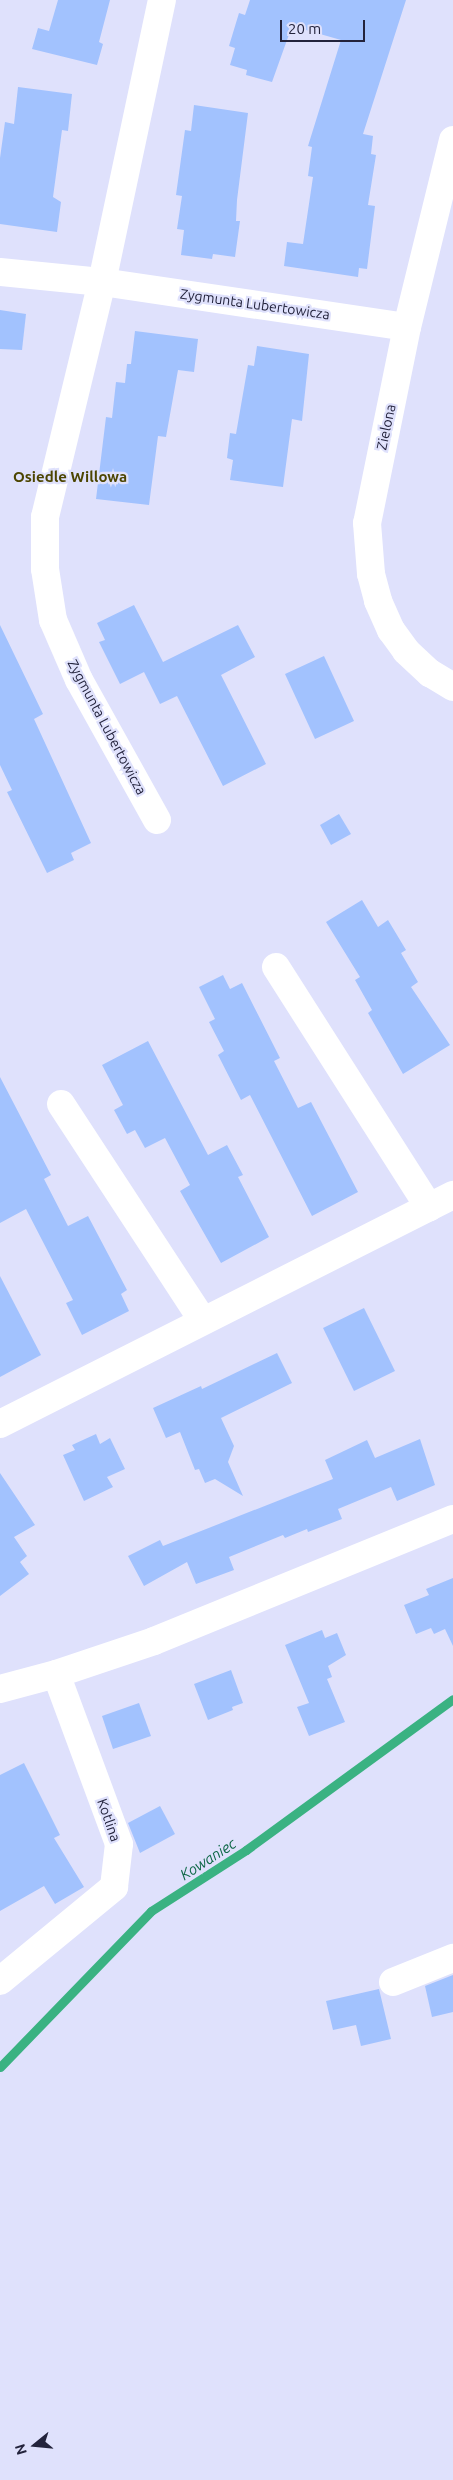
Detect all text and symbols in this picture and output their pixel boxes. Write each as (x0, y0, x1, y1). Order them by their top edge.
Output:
scale bar (283, 10, 368, 42)
text: 20 m (288, 20, 321, 37)
street label: Zygmunta Lubertowicza (179, 285, 331, 323)
street label: Zielona (373, 403, 399, 451)
district label: Osiedle Willowa (13, 468, 127, 486)
street label: Zygmunta Lubertowicza (64, 656, 150, 798)
street label: Kotlina (94, 1796, 124, 1844)
water label: Kowaniec (177, 1834, 239, 1884)
north arrow (10, 2420, 60, 2470)
text: N (11, 2442, 30, 2457)

